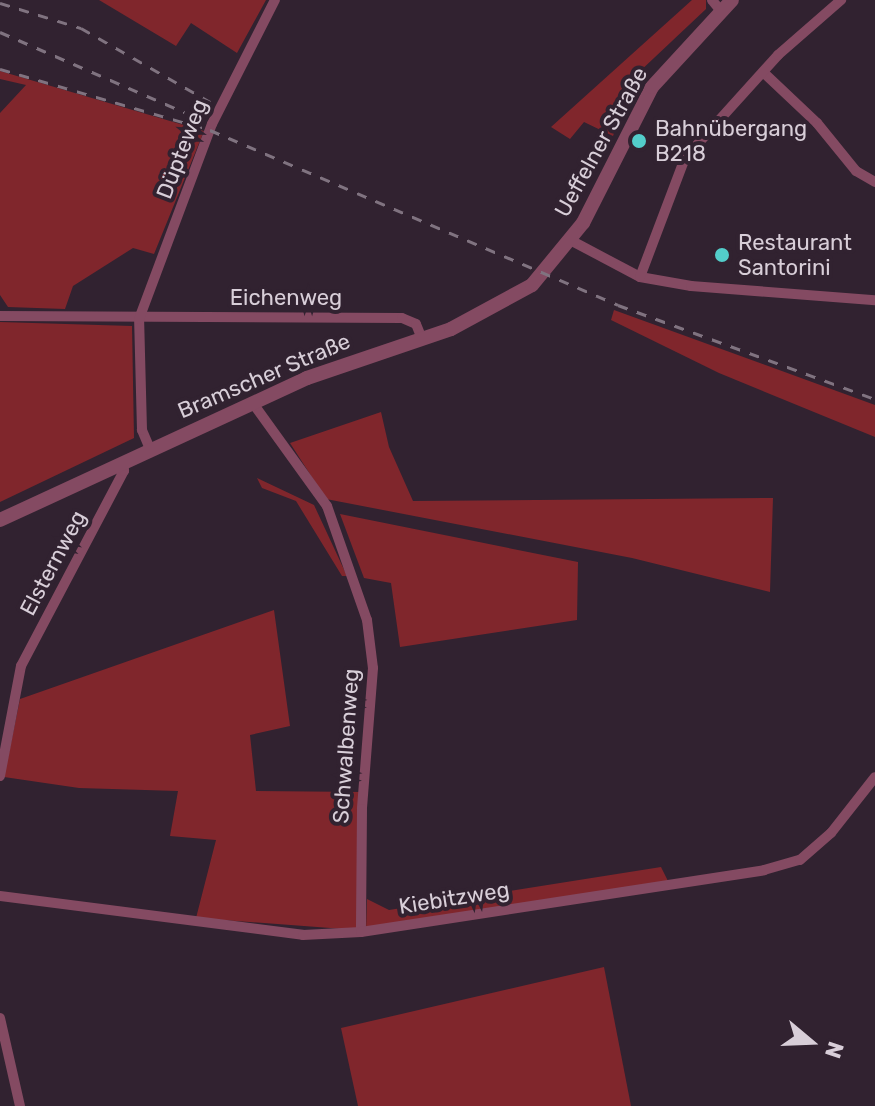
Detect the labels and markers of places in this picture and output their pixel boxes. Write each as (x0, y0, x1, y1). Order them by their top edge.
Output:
place label: Bahnübergang B218 (655, 115, 807, 166)
marker: Bahnübergang B218 (630, 132, 648, 150)
place label: Restaurant Santorini (738, 229, 852, 280)
marker: Restaurant Santorini (713, 246, 731, 264)

